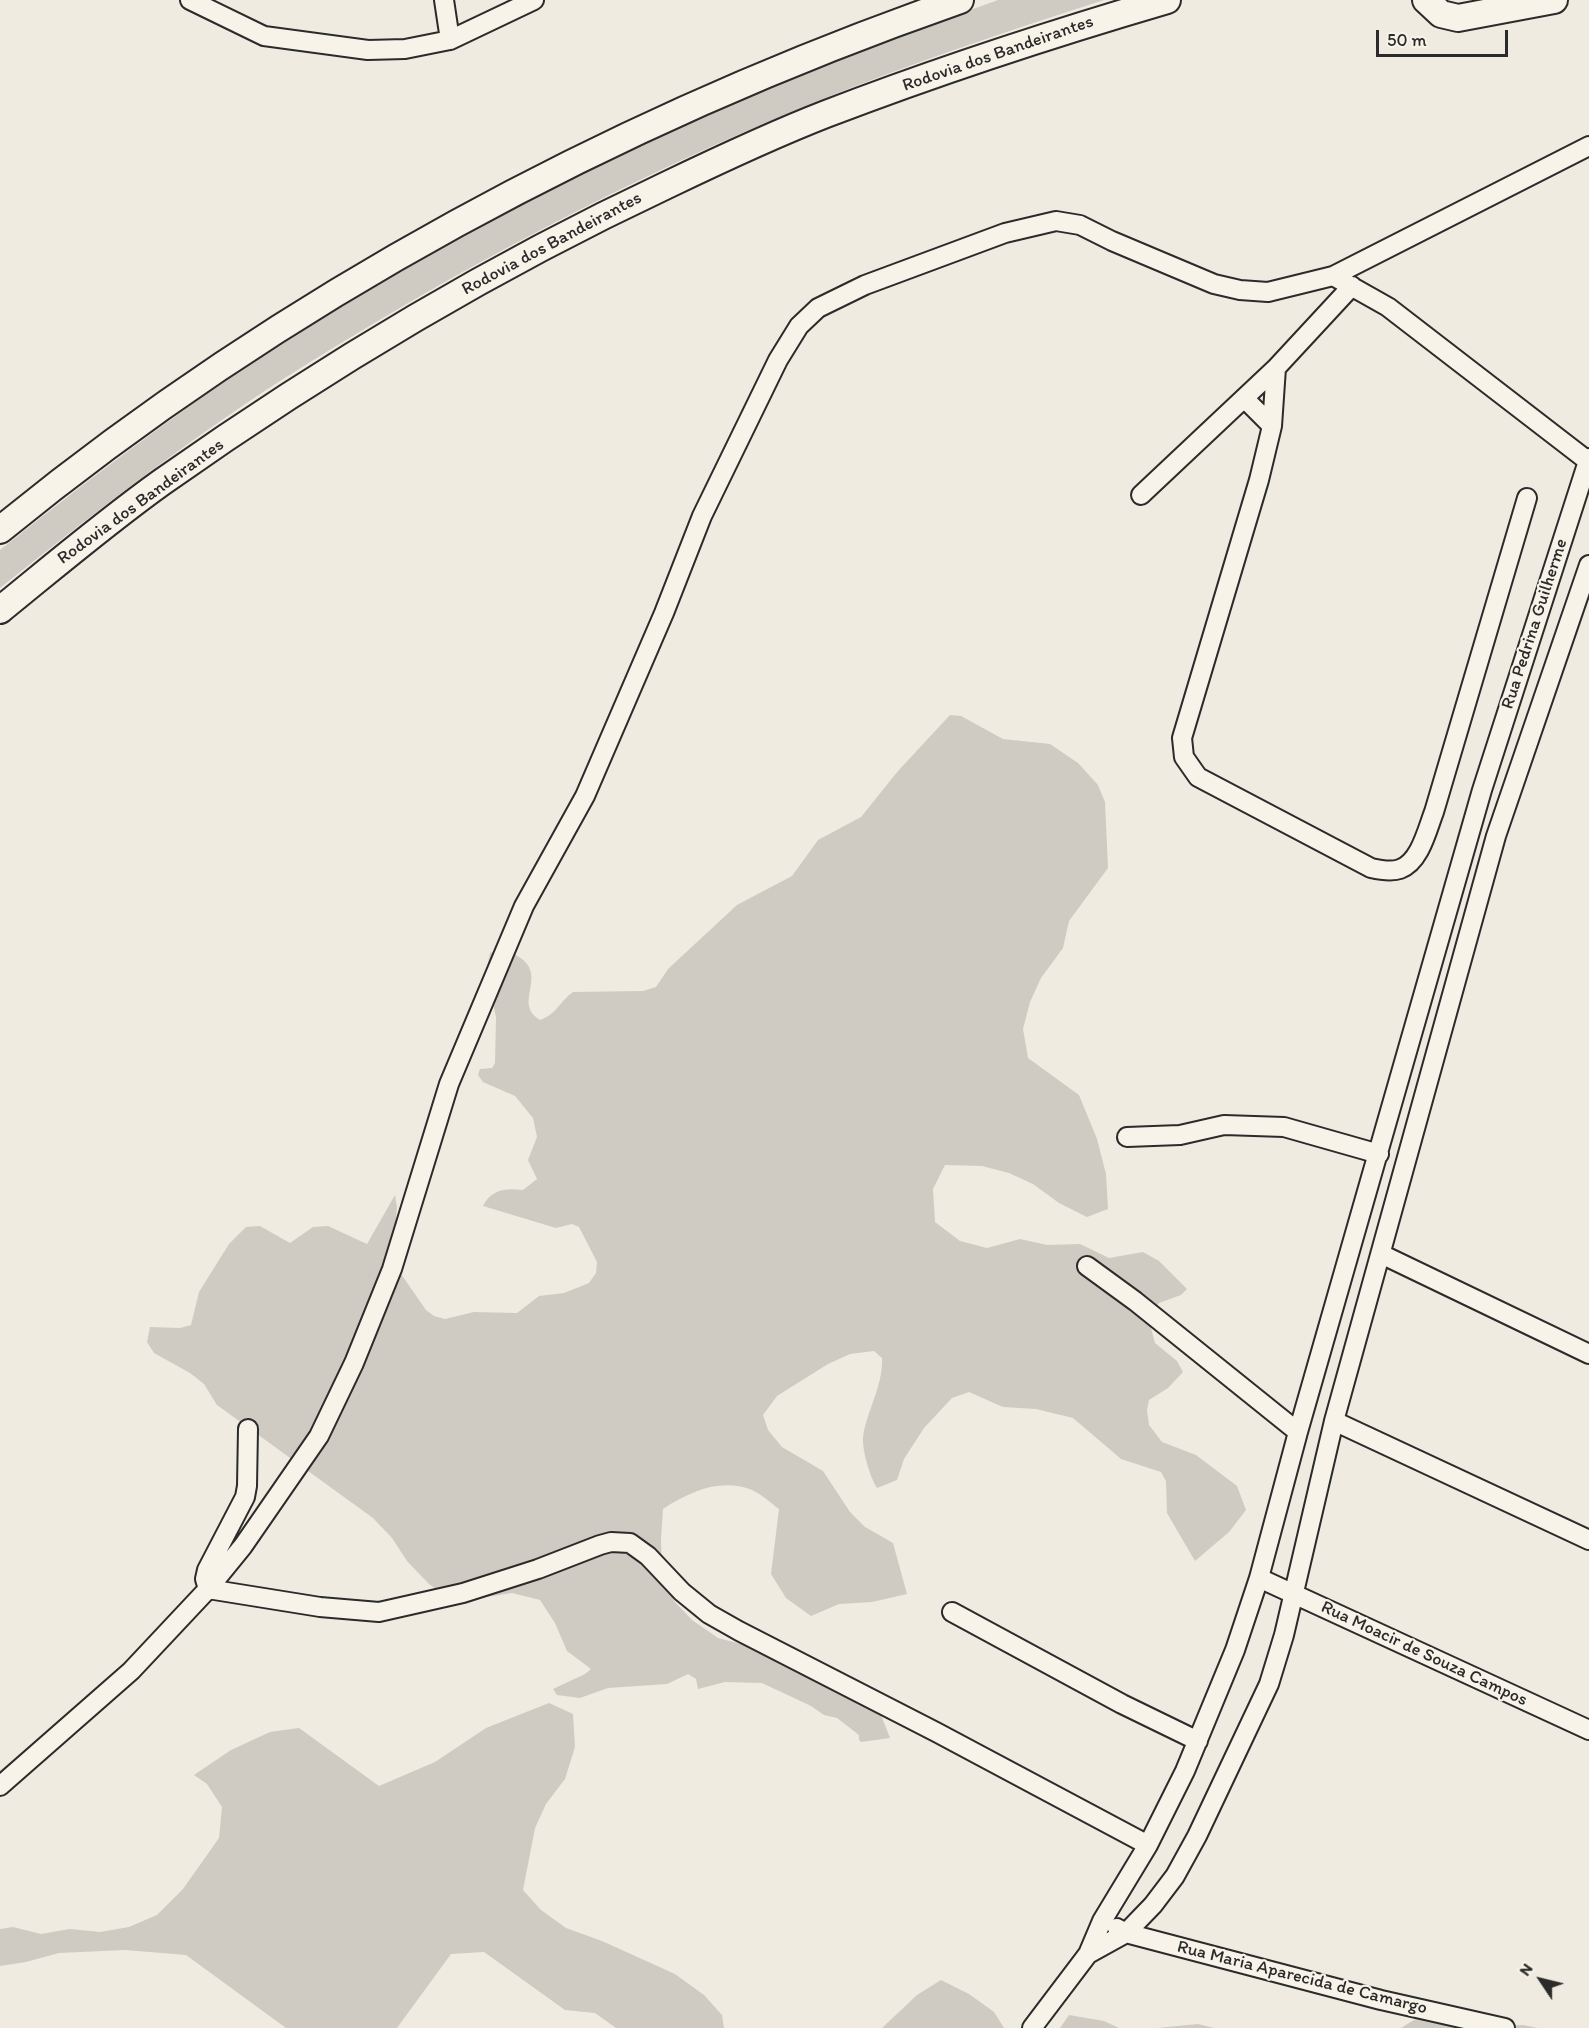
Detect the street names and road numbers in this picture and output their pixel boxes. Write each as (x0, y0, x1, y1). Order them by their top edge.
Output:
street label: Rodovia dos Bandeirantes (900, 11, 1096, 97)
street label: Rodovia dos Bandeirantes (458, 187, 646, 301)
street label: Rodovia dos Bandeirantes (54, 434, 228, 570)
street label: Rua Pedrina Guilherme (1497, 536, 1573, 712)
street label: Rua Moacir de Souza Campos (1317, 1597, 1531, 1711)
street label: Rua Maria Aparecida de Camargo (1175, 1936, 1429, 2020)

